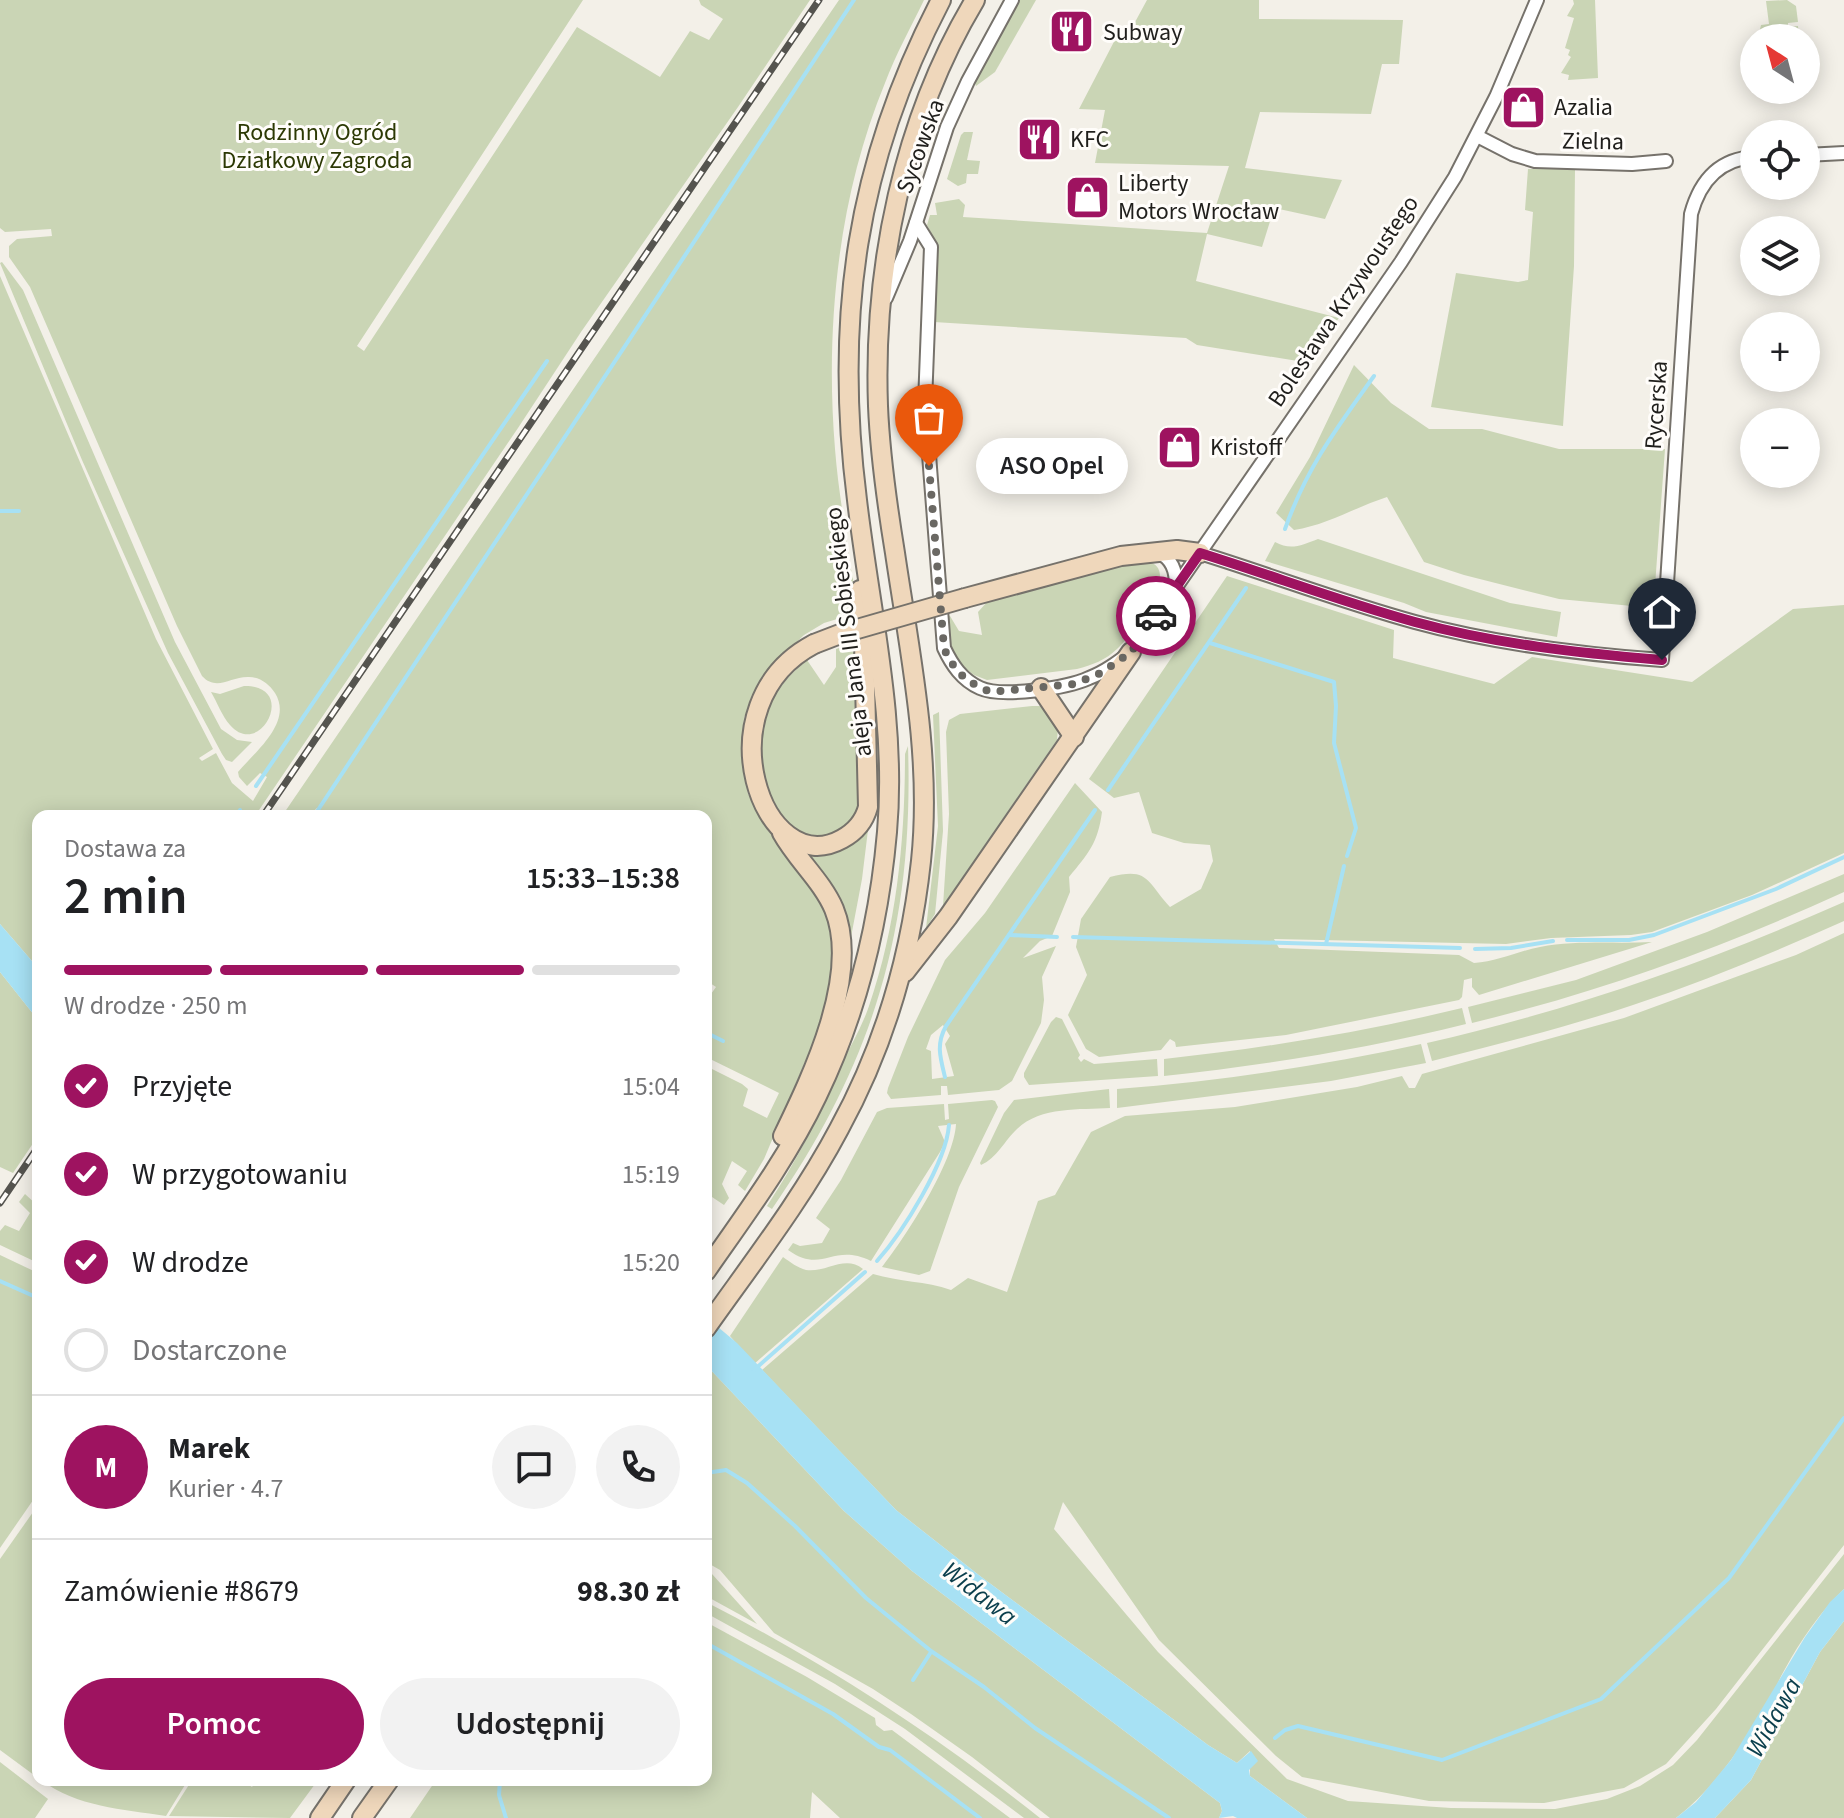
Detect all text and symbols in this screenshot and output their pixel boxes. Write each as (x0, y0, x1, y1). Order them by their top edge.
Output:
restaurant icon: Subway (1048, 8, 1096, 56)
place label: Subway (1103, 15, 1182, 50)
north arrow (1740, 24, 1820, 104)
map controls (1740, 24, 1820, 488)
shop icon: Azalia (1499, 83, 1547, 131)
place label: Azalia (1554, 90, 1613, 125)
street label: Sycowska (887, 94, 954, 198)
park label: Rodzinny Ogród Działkowy Zagroda (222, 115, 412, 178)
restaurant icon: KFC (1015, 115, 1063, 163)
button: locate (1740, 120, 1820, 200)
place label: KFC (1070, 122, 1109, 157)
street label: Zielna (1562, 123, 1624, 160)
place label: Liberty Motors Wrocław (1118, 166, 1279, 229)
shop icon: Liberty Motors Wrocław (1063, 173, 1111, 221)
street label: Bolesława Krzywoustego (1259, 188, 1428, 414)
button: layers (1740, 216, 1820, 296)
button: + (1740, 312, 1820, 392)
street label: Rycerska (1636, 359, 1677, 451)
pin (895, 384, 963, 466)
icon: bag (907, 396, 951, 440)
button: − (1740, 408, 1820, 488)
shop icon: Kristoff (1155, 423, 1203, 471)
place label: Kristoff (1210, 430, 1283, 465)
callout: ASO Opel (977, 438, 1129, 494)
text: ASO Opel (1000, 447, 1104, 484)
street label: aleja Jana III Sobieskiego (816, 505, 881, 759)
courier (1116, 576, 1196, 656)
pin (1628, 578, 1696, 660)
icon: home (1640, 590, 1684, 634)
icon: car (1134, 594, 1178, 638)
text: Dostawa za (64, 830, 186, 867)
text: 15:33–15:38 (526, 857, 680, 900)
text: 2 min (64, 860, 188, 934)
text: W drodze · 250 m (64, 987, 247, 1024)
icon: check (64, 1064, 108, 1108)
text: Przyjęte (132, 1065, 232, 1108)
text: 15:04 (622, 1068, 680, 1105)
icon: check (64, 1152, 108, 1196)
text: W przygotowaniu (132, 1153, 348, 1196)
text: 15:19 (622, 1156, 680, 1193)
icon: check (64, 1240, 108, 1284)
text: W drodze (132, 1241, 249, 1284)
text: 15:20 (622, 1244, 680, 1281)
text: Dostarczone (132, 1329, 287, 1372)
button: chat (492, 1425, 576, 1509)
button: phone (596, 1425, 680, 1509)
text: Marek (168, 1427, 250, 1470)
text: M (95, 1446, 117, 1489)
text: Kurier · 4.7 (168, 1470, 283, 1507)
water label: Widawa (934, 1552, 1025, 1634)
text: Zamówienie #8679 (64, 1570, 299, 1613)
text: 98.30 zł (577, 1570, 680, 1613)
water label: Widawa (1736, 1671, 1810, 1764)
button: Pomoc (64, 1678, 364, 1770)
button: Udostępnij (380, 1678, 680, 1770)

